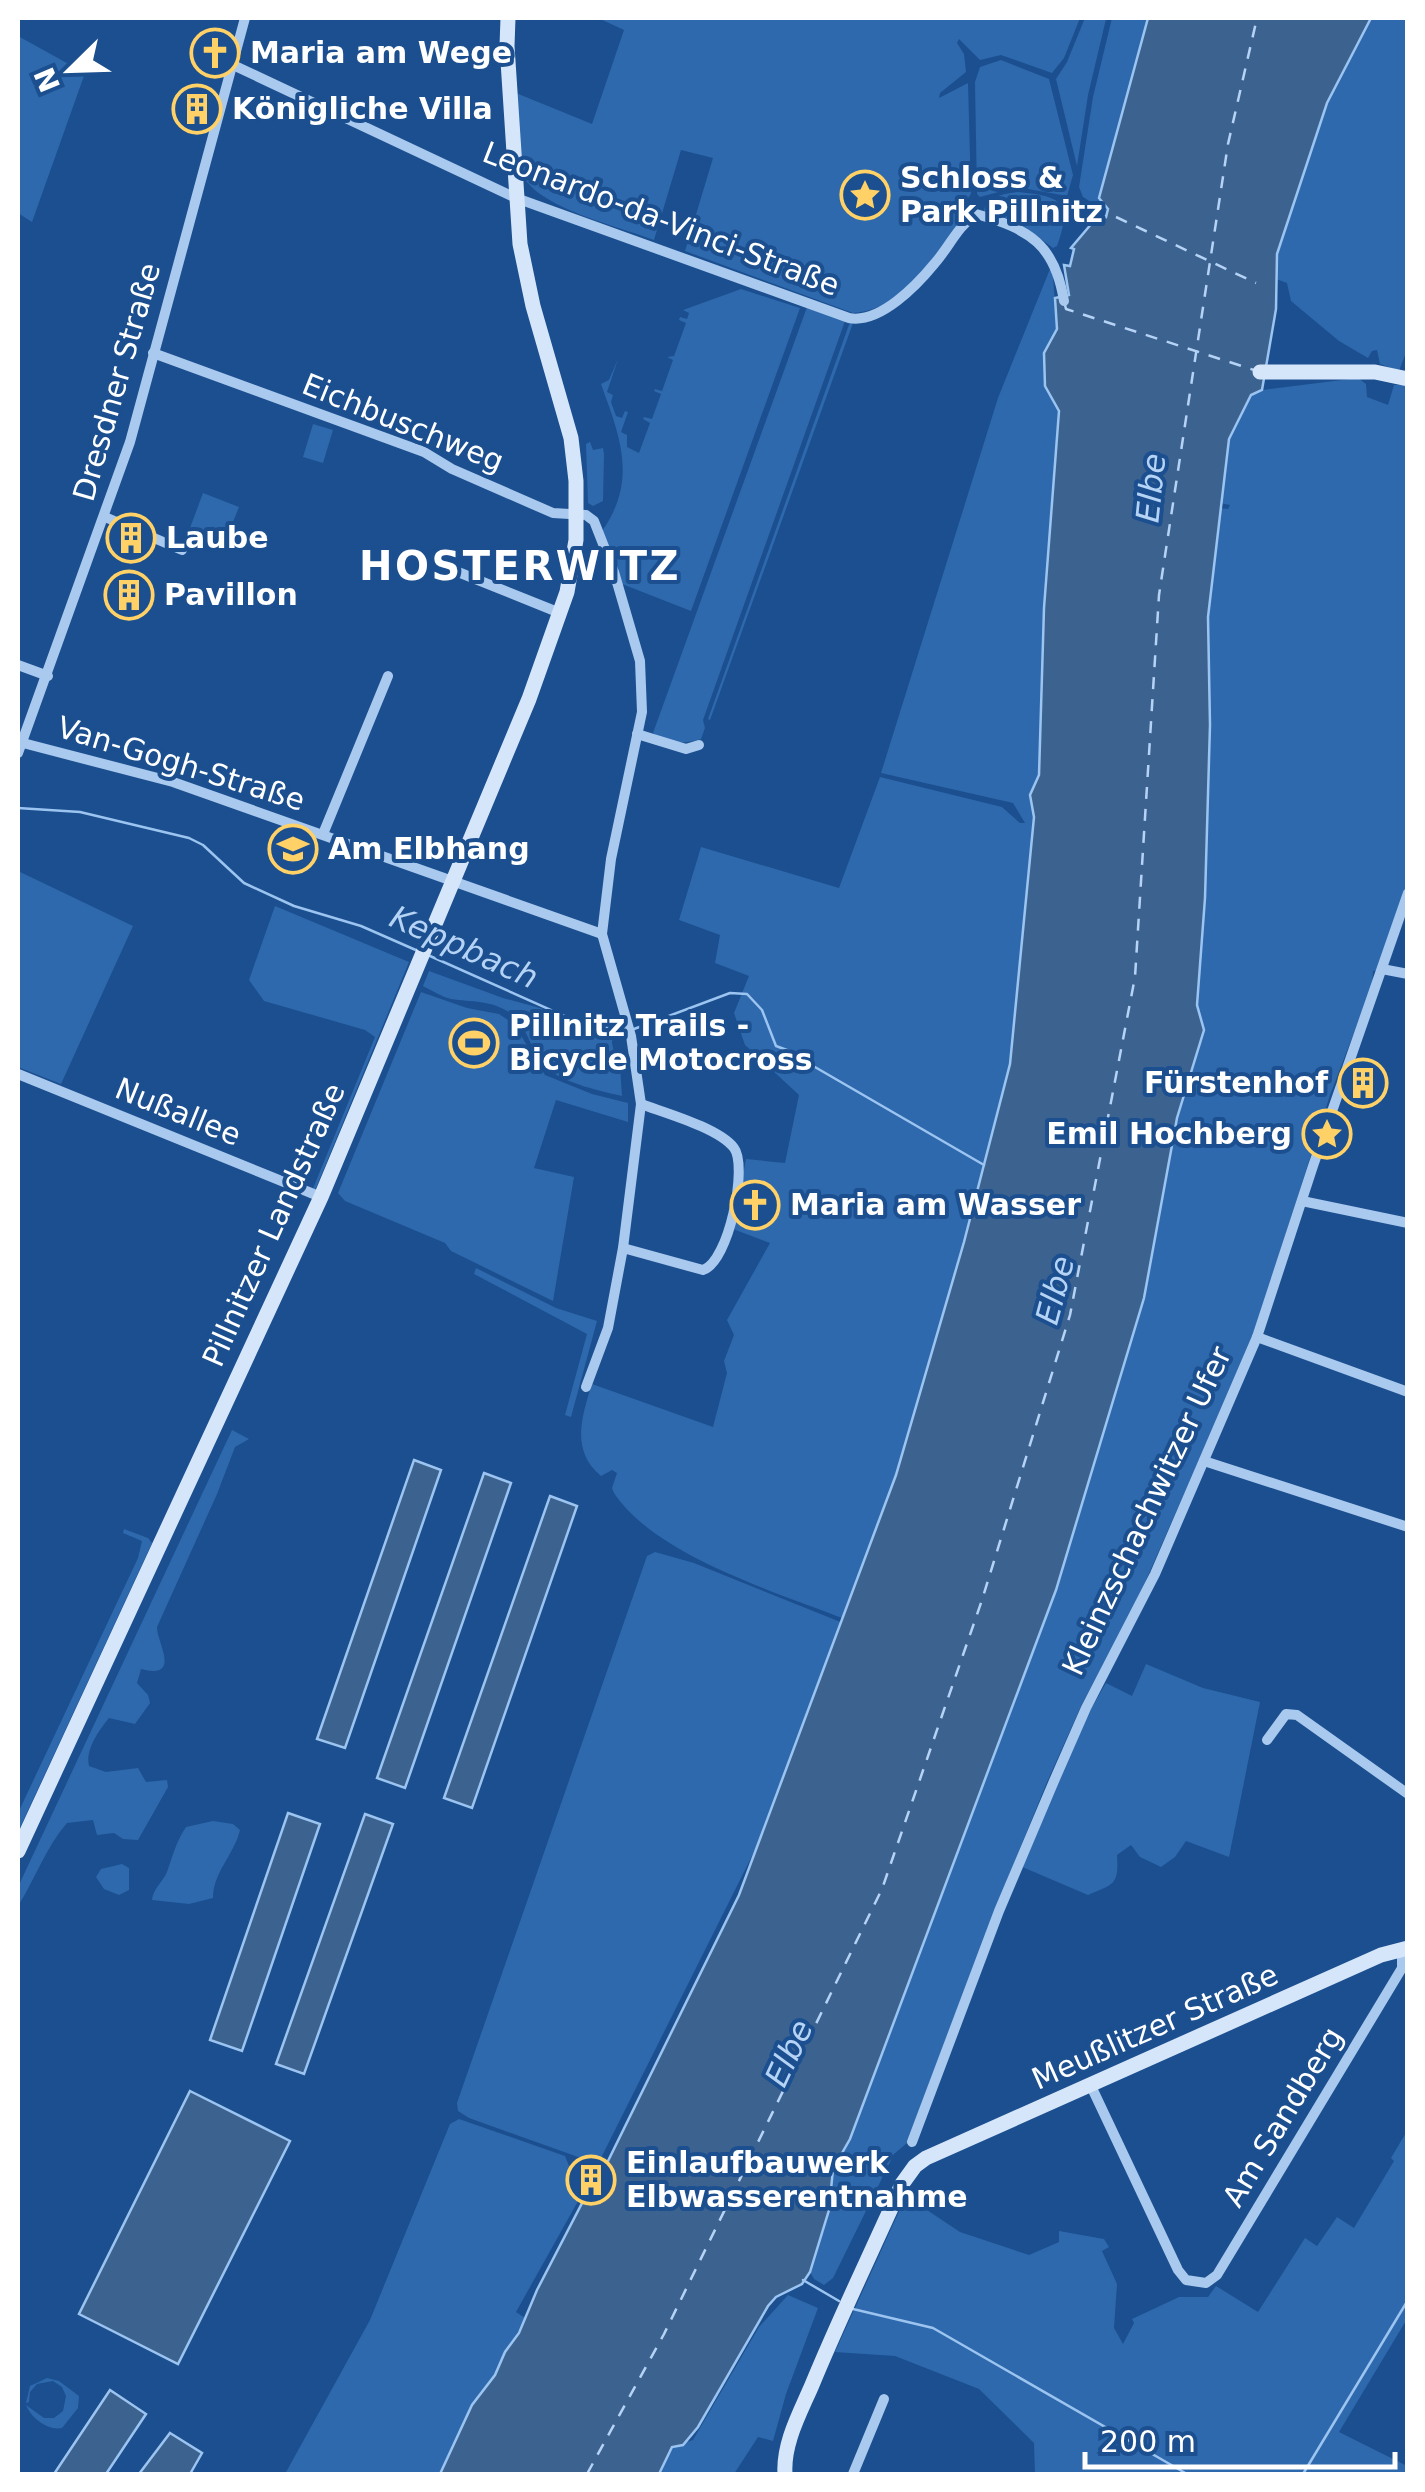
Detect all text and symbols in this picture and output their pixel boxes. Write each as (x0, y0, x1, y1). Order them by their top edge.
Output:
north arrow (20, 20, 120, 120)
church icon: Maria am Wege (189, 27, 241, 79)
place label: Maria am Wege (250, 35, 512, 70)
text: N (28, 62, 67, 97)
building icon: Königliche Villa (171, 83, 223, 135)
place label: Königliche Villa (232, 91, 493, 126)
street label: Leonardo-da-Vinci-Straße (478, 134, 844, 303)
place label: Schloss & Park Pillnitz (900, 160, 1103, 229)
place icon: Schloss & Park Pillnitz (839, 169, 891, 221)
street label: Dresdner Straße (66, 259, 167, 505)
street label: Eichbuschweg (297, 366, 509, 479)
water label: Elbe (1128, 452, 1174, 524)
building icon: Laube (105, 512, 157, 564)
place label: Laube (166, 520, 269, 555)
district label: HOSTERWITZ (359, 543, 681, 589)
building icon: Pavillon (103, 569, 155, 621)
place label: Pavillon (164, 577, 298, 612)
street label: Van-Gogh-Straße (53, 709, 309, 818)
school or university icon: Am Elbhang (267, 823, 319, 875)
place label: Am Elbhang (328, 831, 530, 866)
water label: Keppbach (384, 898, 544, 996)
place label: Pillnitz Trails - Bicycle Motocross (509, 1008, 813, 1077)
sports icon: Pillnitz Trails - Bicycle Motocross (448, 1017, 500, 1069)
building icon: Fürstenhof (1337, 1057, 1389, 1109)
place label: Fürstenhof (1144, 1065, 1329, 1100)
street label: Nußallee (110, 1071, 246, 1153)
street label: Pillnitzer Landstraße (195, 1078, 352, 1372)
place icon: Emil Hochberg (1301, 1108, 1353, 1160)
place label: Emil Hochberg (1046, 1116, 1292, 1151)
church icon: Maria am Wasser (729, 1179, 781, 1231)
place label: Maria am Wasser (790, 1187, 1081, 1222)
water label: Elbe (1028, 1252, 1082, 1328)
street label: Kleinzschachwitzer Ufer (1055, 1340, 1238, 1681)
street label: Meußlitzer Straße (1026, 1957, 1283, 2097)
water label: Elbe (757, 2014, 821, 2092)
street label: Am Sandberg (1215, 2021, 1350, 2213)
place label: Einlaufbauwerk Elbwasserentnahme (626, 2145, 968, 2214)
building icon: Einlaufbauwerk Elbwasserentnahme (565, 2154, 617, 2206)
scale bar (1085, 2407, 1395, 2469)
text: 200 m (1100, 2424, 1196, 2459)

